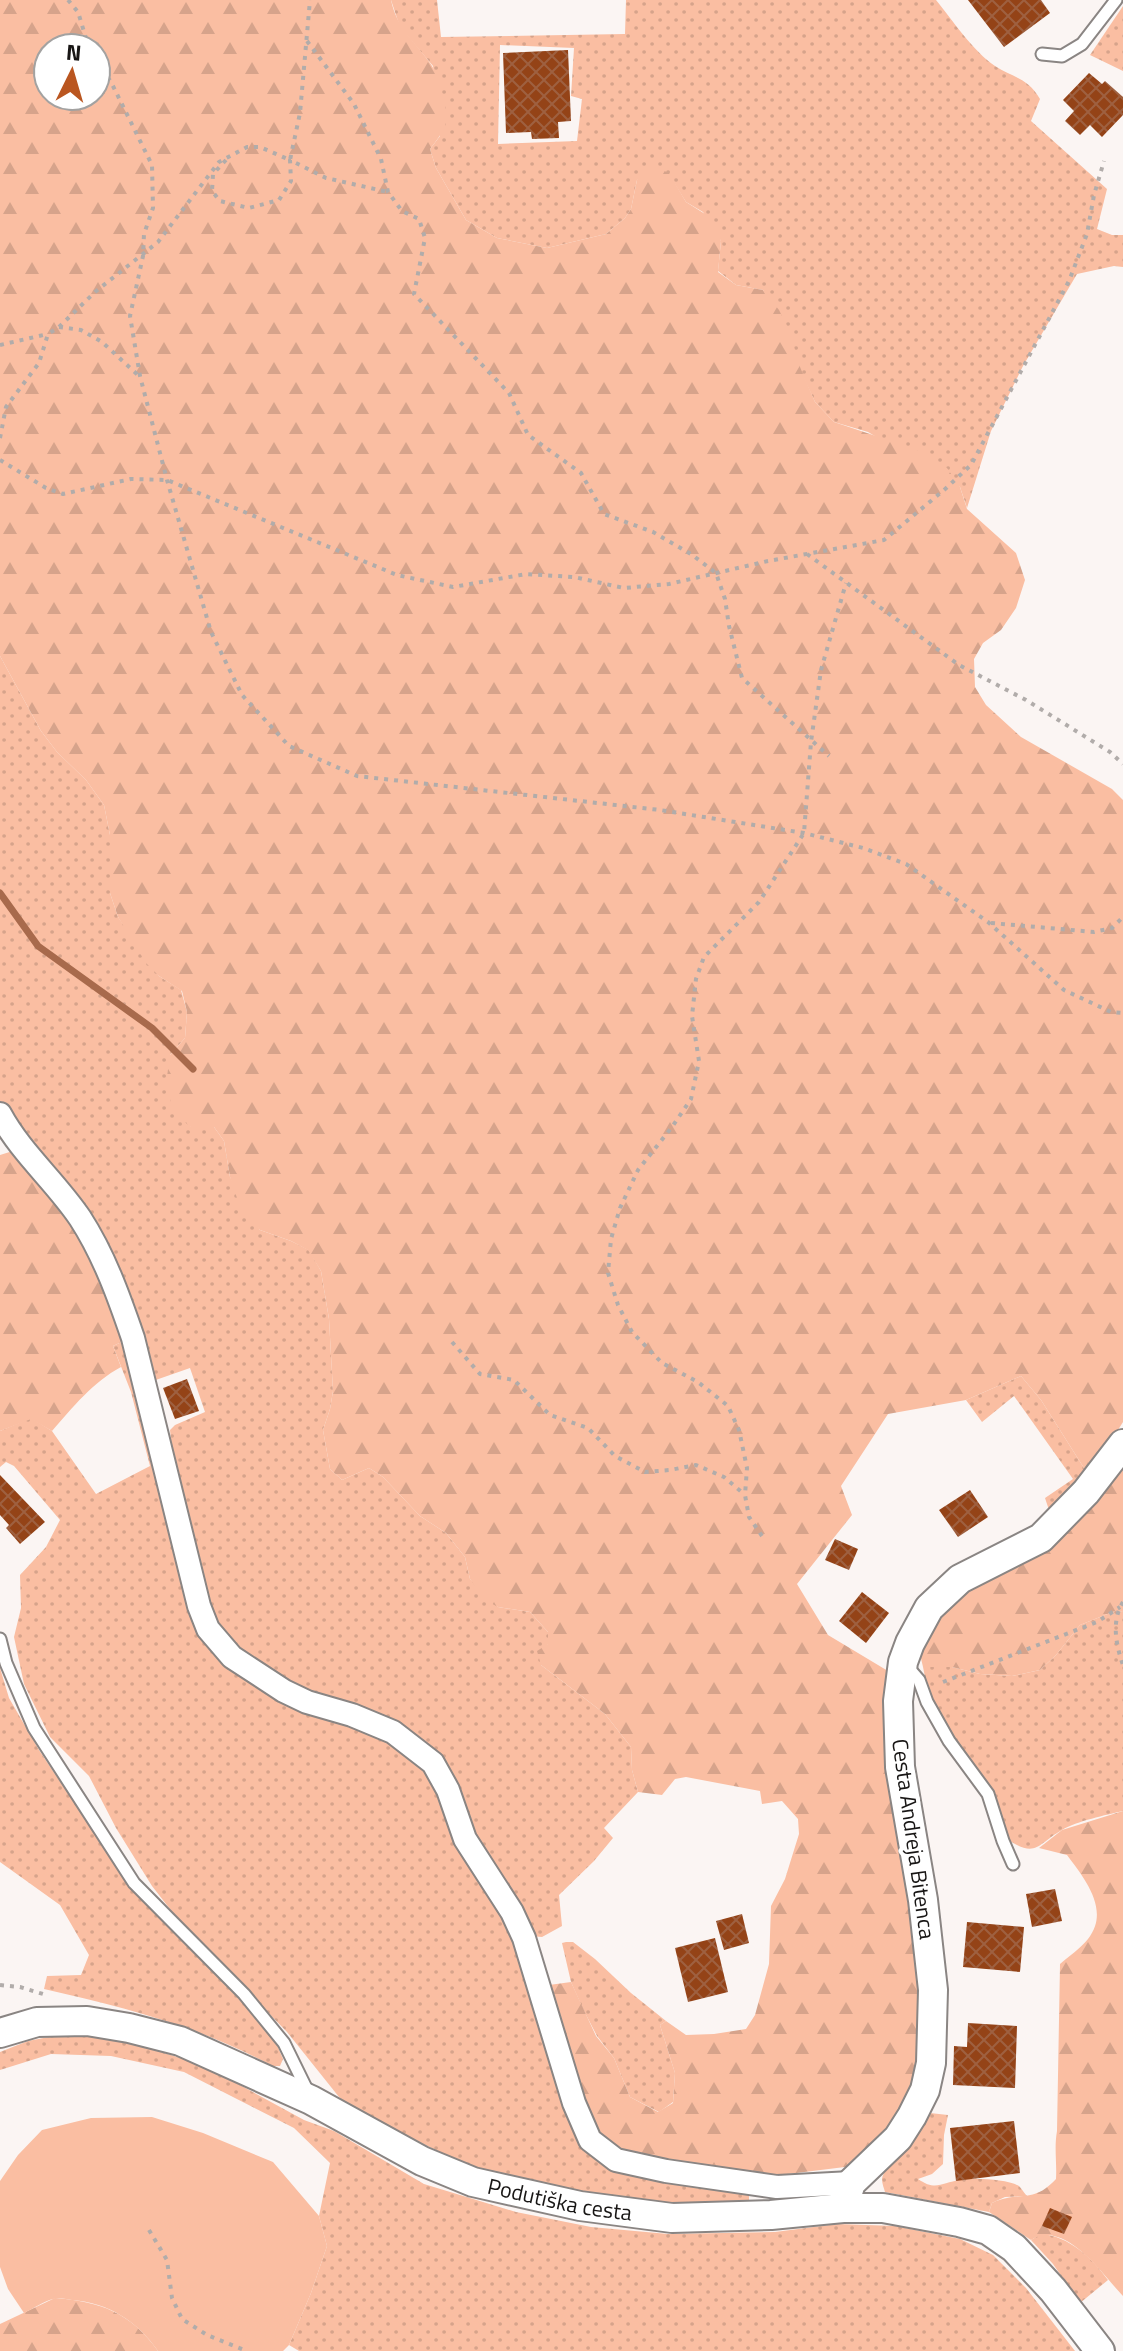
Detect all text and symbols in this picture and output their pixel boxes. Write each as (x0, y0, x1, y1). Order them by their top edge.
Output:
north arrow (32, 32, 112, 112)
text: N (65, 34, 83, 70)
street label: Cesta Andreja Bitenca (883, 1737, 945, 1941)
street label: Podutiška cesta (484, 2169, 634, 2230)

